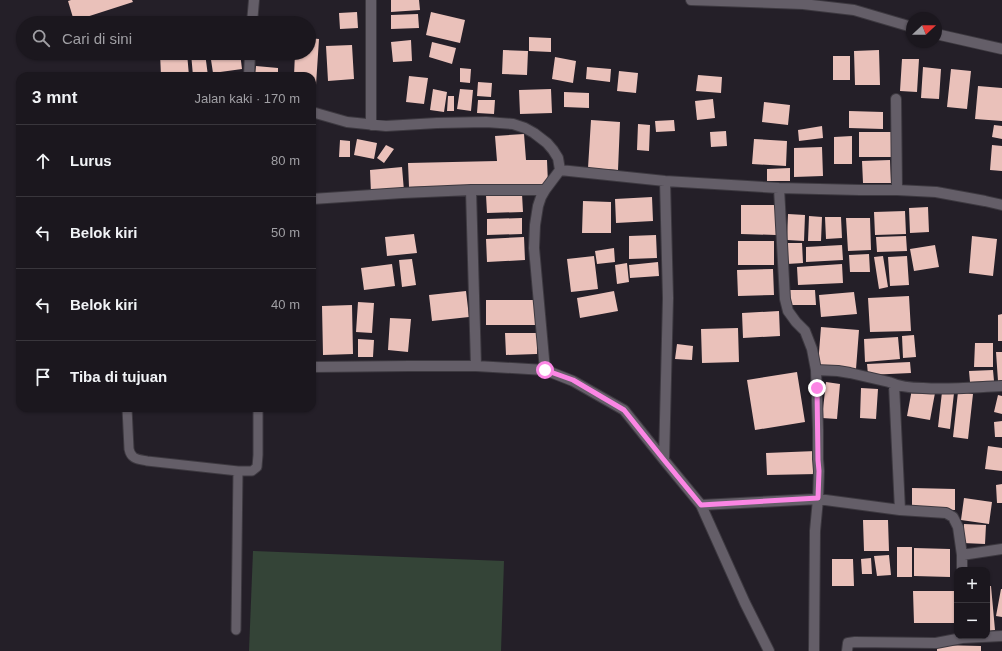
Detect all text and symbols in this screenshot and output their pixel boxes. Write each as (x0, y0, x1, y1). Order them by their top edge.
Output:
north arrow (906, 12, 942, 48)
search box (16, 16, 316, 60)
icon: search (30, 27, 52, 49)
text: Cari di sini (62, 30, 132, 47)
text: 3 mnt (32, 88, 77, 107)
text: Jalan kaki · 170 m (195, 91, 300, 106)
icon: ahead (32, 150, 54, 172)
text: Lurus (70, 152, 112, 169)
text: 80 m (271, 153, 300, 168)
icon: left (32, 222, 54, 244)
text: Belok kiri (70, 224, 138, 241)
text: 50 m (271, 225, 300, 240)
icon: left (32, 294, 54, 316)
text: Belok kiri (70, 296, 138, 313)
text: 40 m (271, 297, 300, 312)
route start (536, 361, 554, 379)
icon: arrive (32, 366, 54, 388)
text: Tiba di tujuan (70, 368, 167, 385)
route end (808, 379, 826, 397)
map controls (954, 567, 990, 639)
button: + (954, 567, 990, 603)
button: − (954, 603, 990, 639)

